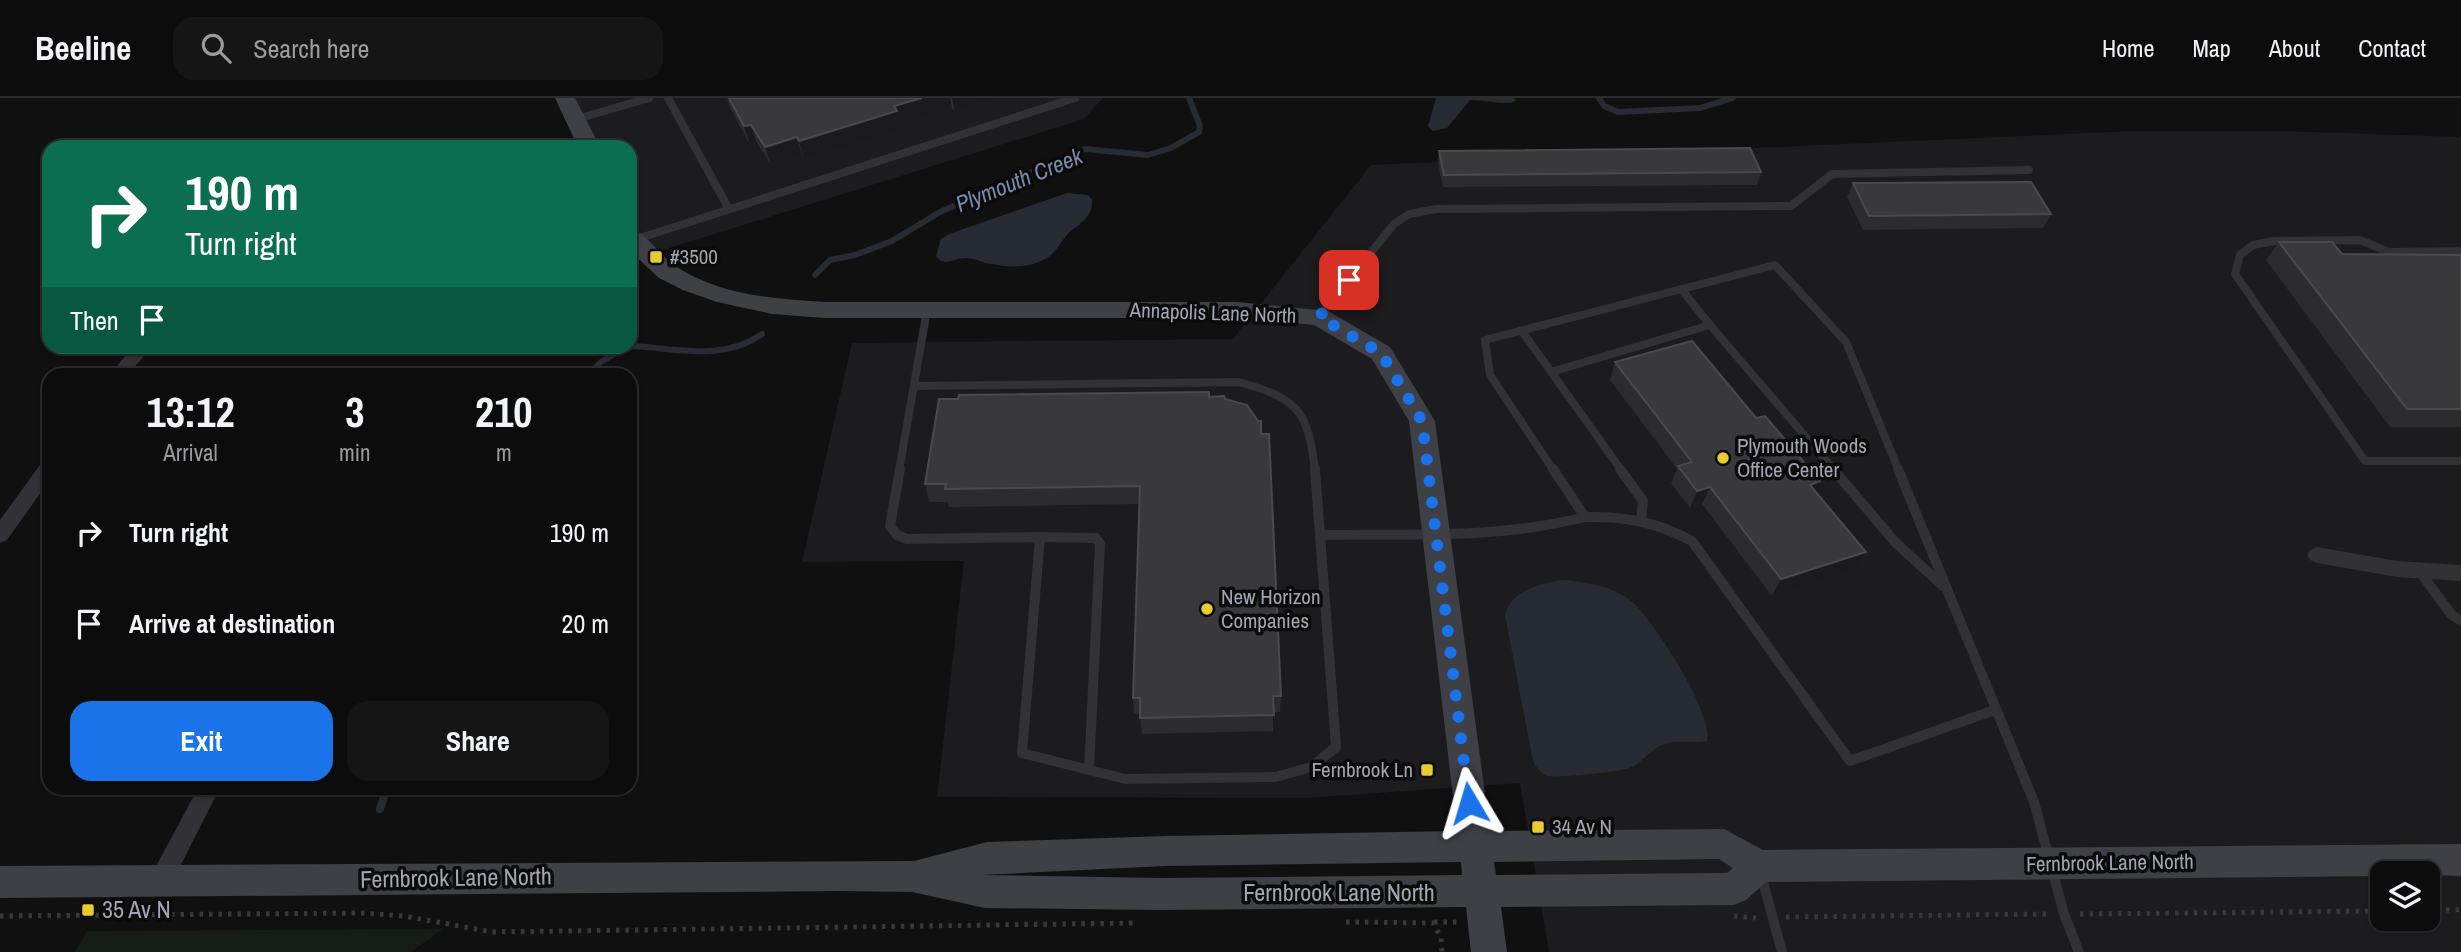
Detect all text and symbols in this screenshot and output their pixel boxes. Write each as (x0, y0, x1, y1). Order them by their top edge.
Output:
search box (173, 17, 663, 80)
text: Beeline (35, 26, 131, 70)
icon: search (197, 29, 235, 67)
text: Search here (253, 31, 369, 66)
text: Home (2102, 32, 2154, 64)
text: Map (2192, 32, 2231, 64)
text: About (2269, 32, 2320, 64)
text: Contact (2358, 32, 2426, 64)
water label: Plymouth Creek (951, 139, 1088, 219)
text: 190 m (185, 159, 299, 225)
icon: right (70, 168, 161, 259)
text: Turn right (185, 222, 297, 265)
place label: #3500 (670, 242, 718, 271)
marker: #3500 (648, 249, 664, 265)
pin (1319, 250, 1379, 310)
icon: arrive (1330, 261, 1368, 299)
street label: Annapolis Lane North (1128, 295, 1297, 330)
icon: arrive (133, 301, 171, 339)
text: Then (70, 303, 119, 338)
text: 13:12 (147, 384, 235, 440)
text: 3 (345, 384, 364, 440)
text: 210 (475, 384, 533, 440)
place label: Plymouth Woods Office Center (1737, 431, 1867, 484)
text: Arrival (163, 437, 218, 468)
text: min (339, 437, 371, 468)
text: m (496, 437, 512, 468)
marker: Plymouth Woods Office Center (1715, 450, 1731, 466)
icon: right (70, 514, 108, 552)
text: Turn right (129, 515, 228, 550)
text: 190 m (550, 515, 609, 550)
place label: New Horizon Companies (1221, 582, 1321, 635)
marker: New Horizon Companies (1199, 601, 1215, 617)
icon: arrive (70, 605, 108, 643)
text: Arrive at destination (129, 606, 335, 641)
text: 20 m (562, 606, 609, 641)
button: Exit (70, 701, 333, 781)
button: Share (347, 701, 609, 781)
place label: Fernbrook Ln (1311, 755, 1413, 784)
marker: Fernbrook Ln (1419, 762, 1435, 778)
position arrow (1432, 766, 1506, 840)
place label: 34 Av N (1552, 812, 1612, 841)
marker: 34 Av N (1530, 819, 1546, 835)
street label: Fernbrook Lane North (2026, 847, 2194, 878)
street label: Fernbrook Lane North (360, 859, 552, 895)
map controls (2370, 861, 2440, 931)
button: layers (2370, 861, 2440, 931)
street label: Fernbrook Lane North (1243, 876, 1435, 908)
place label: 35 Av N (102, 893, 171, 925)
marker: 35 Av N (80, 902, 96, 918)

